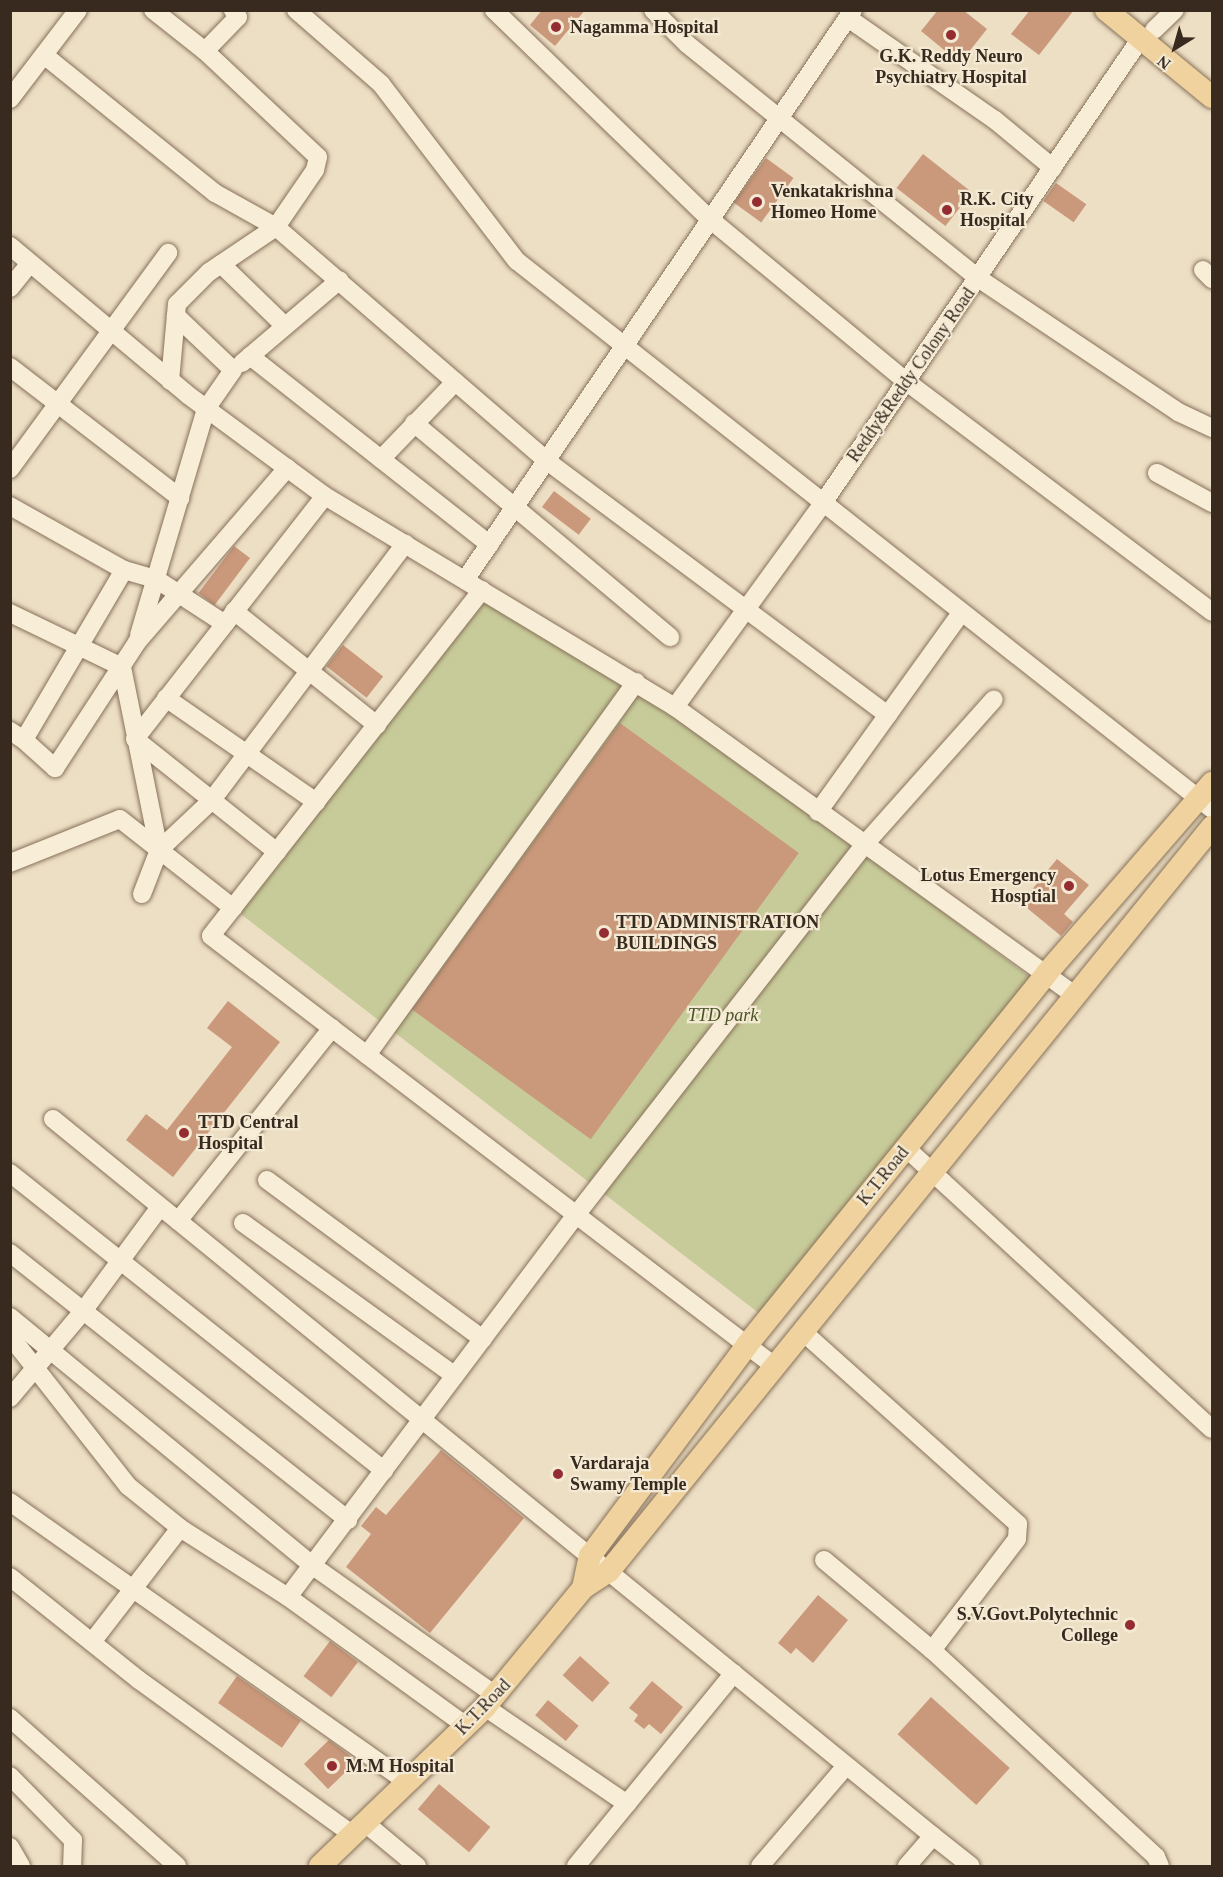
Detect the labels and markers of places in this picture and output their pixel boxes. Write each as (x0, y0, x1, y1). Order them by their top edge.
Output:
place label: Nagamma Hospital (570, 16, 718, 38)
marker: Nagamma Hospital (547, 18, 565, 36)
marker: G.K. Reddy Neuro Psychiatry Hospital (942, 26, 960, 44)
place label: G.K. Reddy Neuro Psychiatry Hospital (875, 46, 1027, 88)
place label: Venkatakrishna Homeo Home (771, 181, 893, 224)
place label: R.K. City Hospital (960, 189, 1033, 232)
marker: Venkatakrishna Homeo Home (748, 193, 766, 211)
marker: R.K. City Hospital (938, 201, 956, 219)
place label: Lotus Emergency Hosptial (921, 865, 1056, 908)
marker: Lotus Emergency Hosptial (1060, 877, 1078, 895)
place label: TTD ADMINISTRATION BUILDINGS (616, 912, 820, 954)
marker: TTD ADMINISTRATION BUILDINGS (597, 926, 611, 940)
place label: TTD Central Hospital (198, 1112, 298, 1154)
marker: TTD Central Hospital (175, 1124, 193, 1142)
place label: Vardaraja Swamy Temple (570, 1453, 687, 1496)
marker: Vardaraja Swamy Temple (551, 1467, 565, 1481)
place label: S.V.Govt.Polytechnic College (957, 1604, 1118, 1646)
marker: S.V.Govt.Polytechnic College (1123, 1618, 1137, 1632)
place label: M.M Hospital (346, 1755, 454, 1777)
marker: M.M Hospital (323, 1757, 341, 1775)

